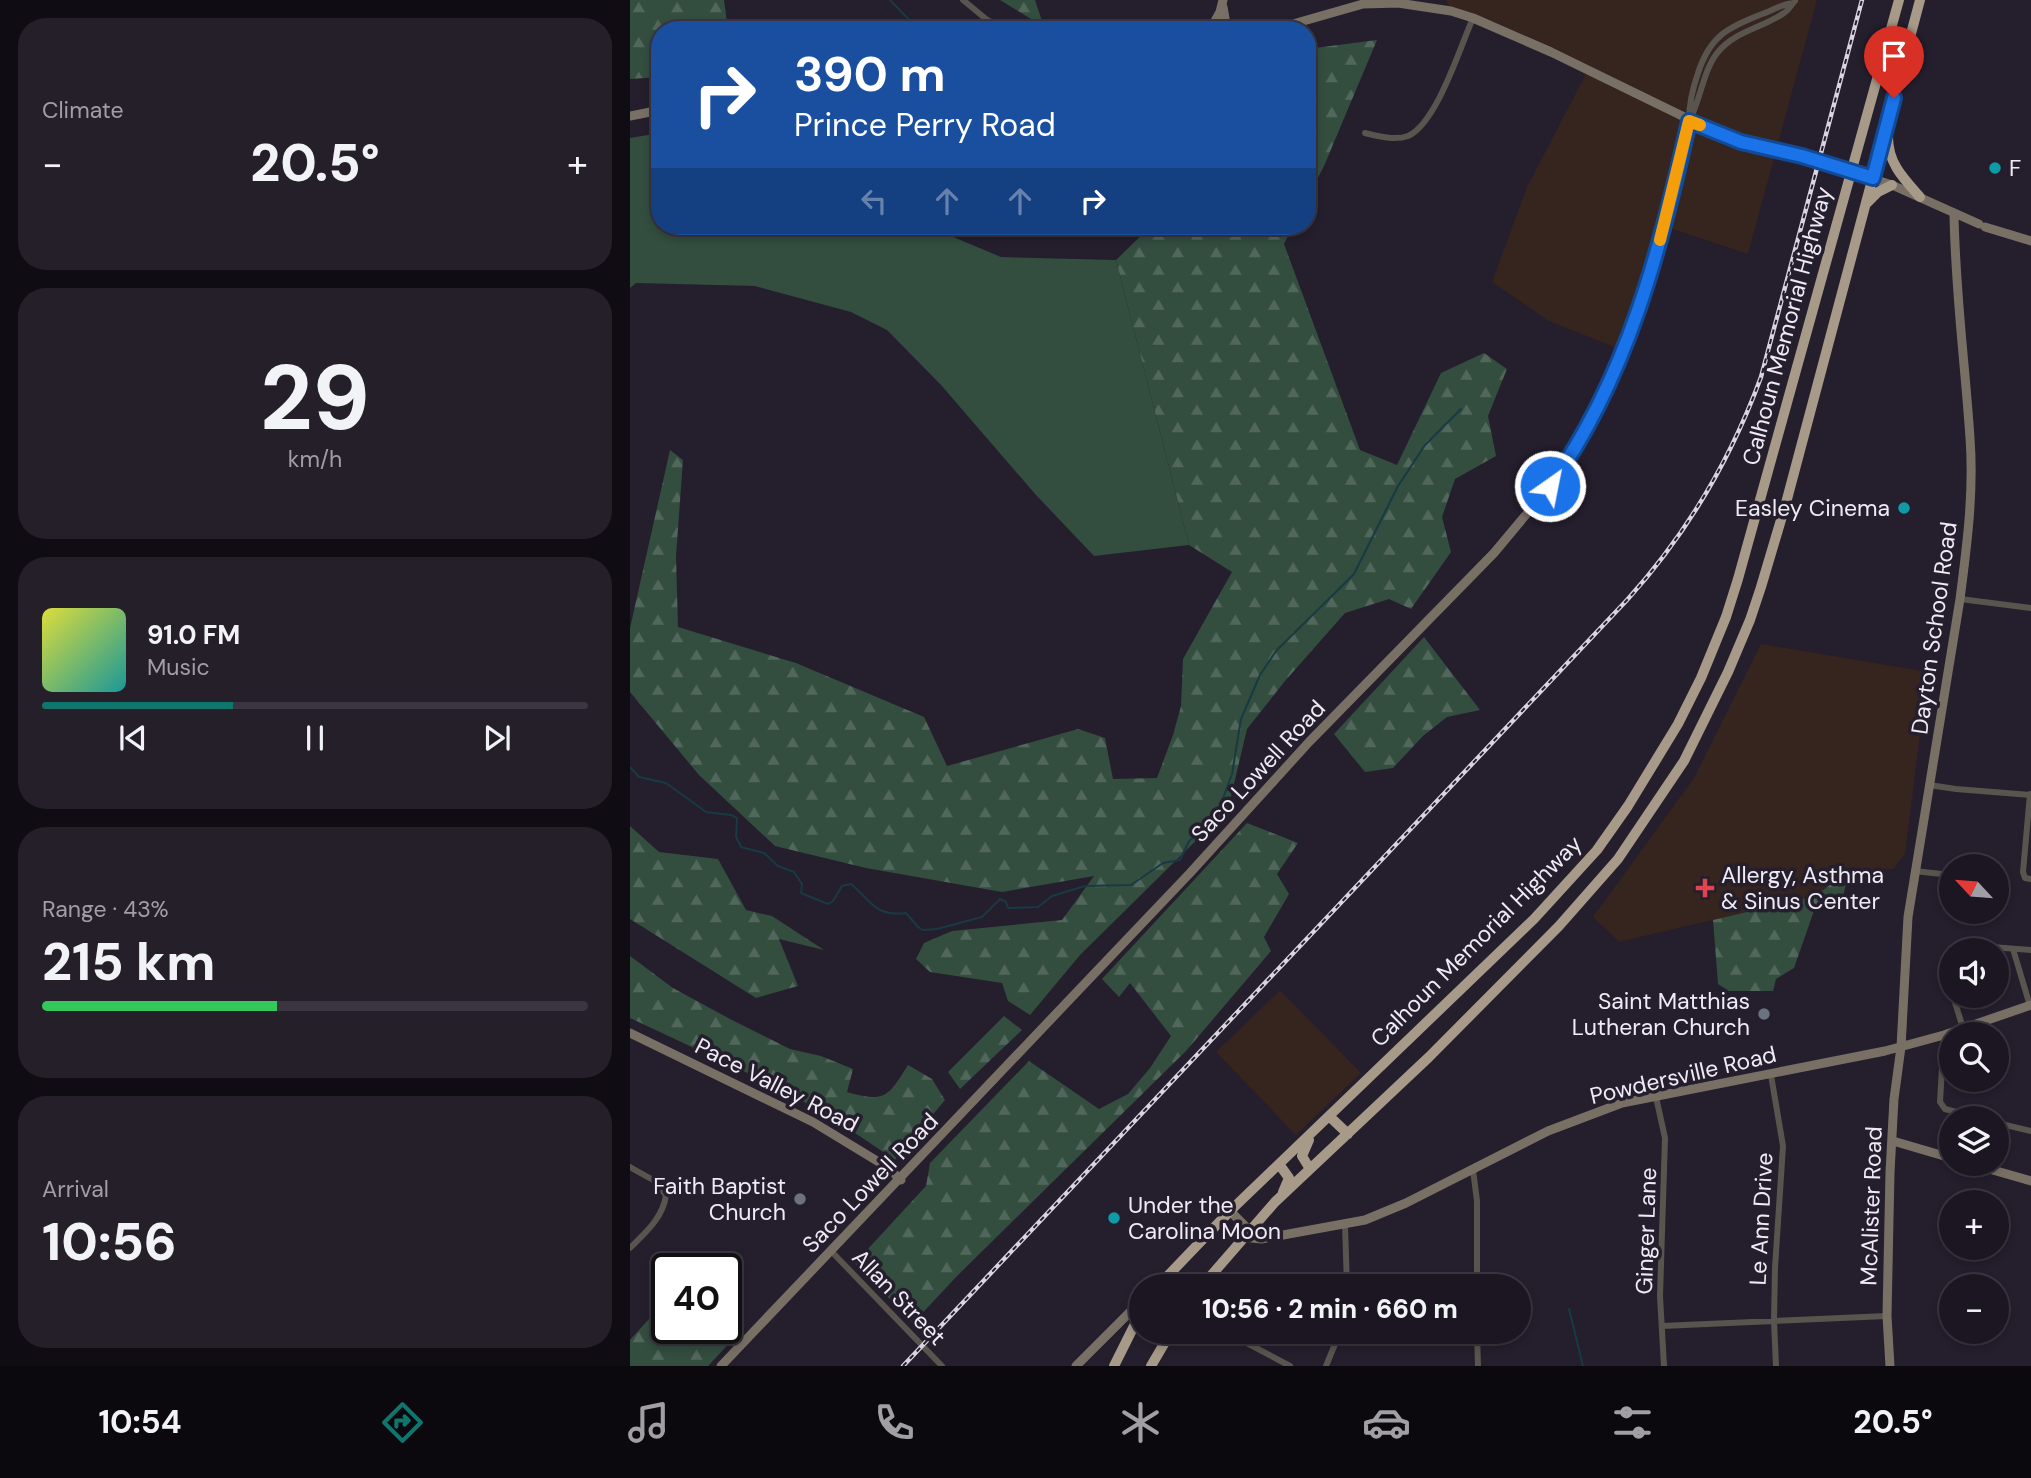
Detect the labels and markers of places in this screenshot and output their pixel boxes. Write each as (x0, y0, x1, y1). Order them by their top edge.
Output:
pin (1864, 26, 1924, 98)
place label: F (2009, 153, 2021, 183)
marker: F (1987, 160, 2003, 176)
place label: Easley Cinema (1735, 493, 1890, 523)
marker: Easley Cinema (1896, 500, 1912, 516)
place label: Allergy, Asthma & Sinus Center (1721, 860, 1884, 916)
marker: Allergy, Asthma & Sinus Center (1695, 878, 1715, 898)
place label: Saint Matthias Lutheran Church (1572, 986, 1750, 1042)
marker: Saint Matthias Lutheran Church (1756, 1006, 1772, 1022)
place label: Faith Baptist Church (653, 1171, 786, 1227)
place label: Under the Carolina Moon (1128, 1190, 1281, 1246)
marker: Faith Baptist Church (792, 1191, 808, 1207)
marker: Under the Carolina Moon (1106, 1210, 1122, 1226)

